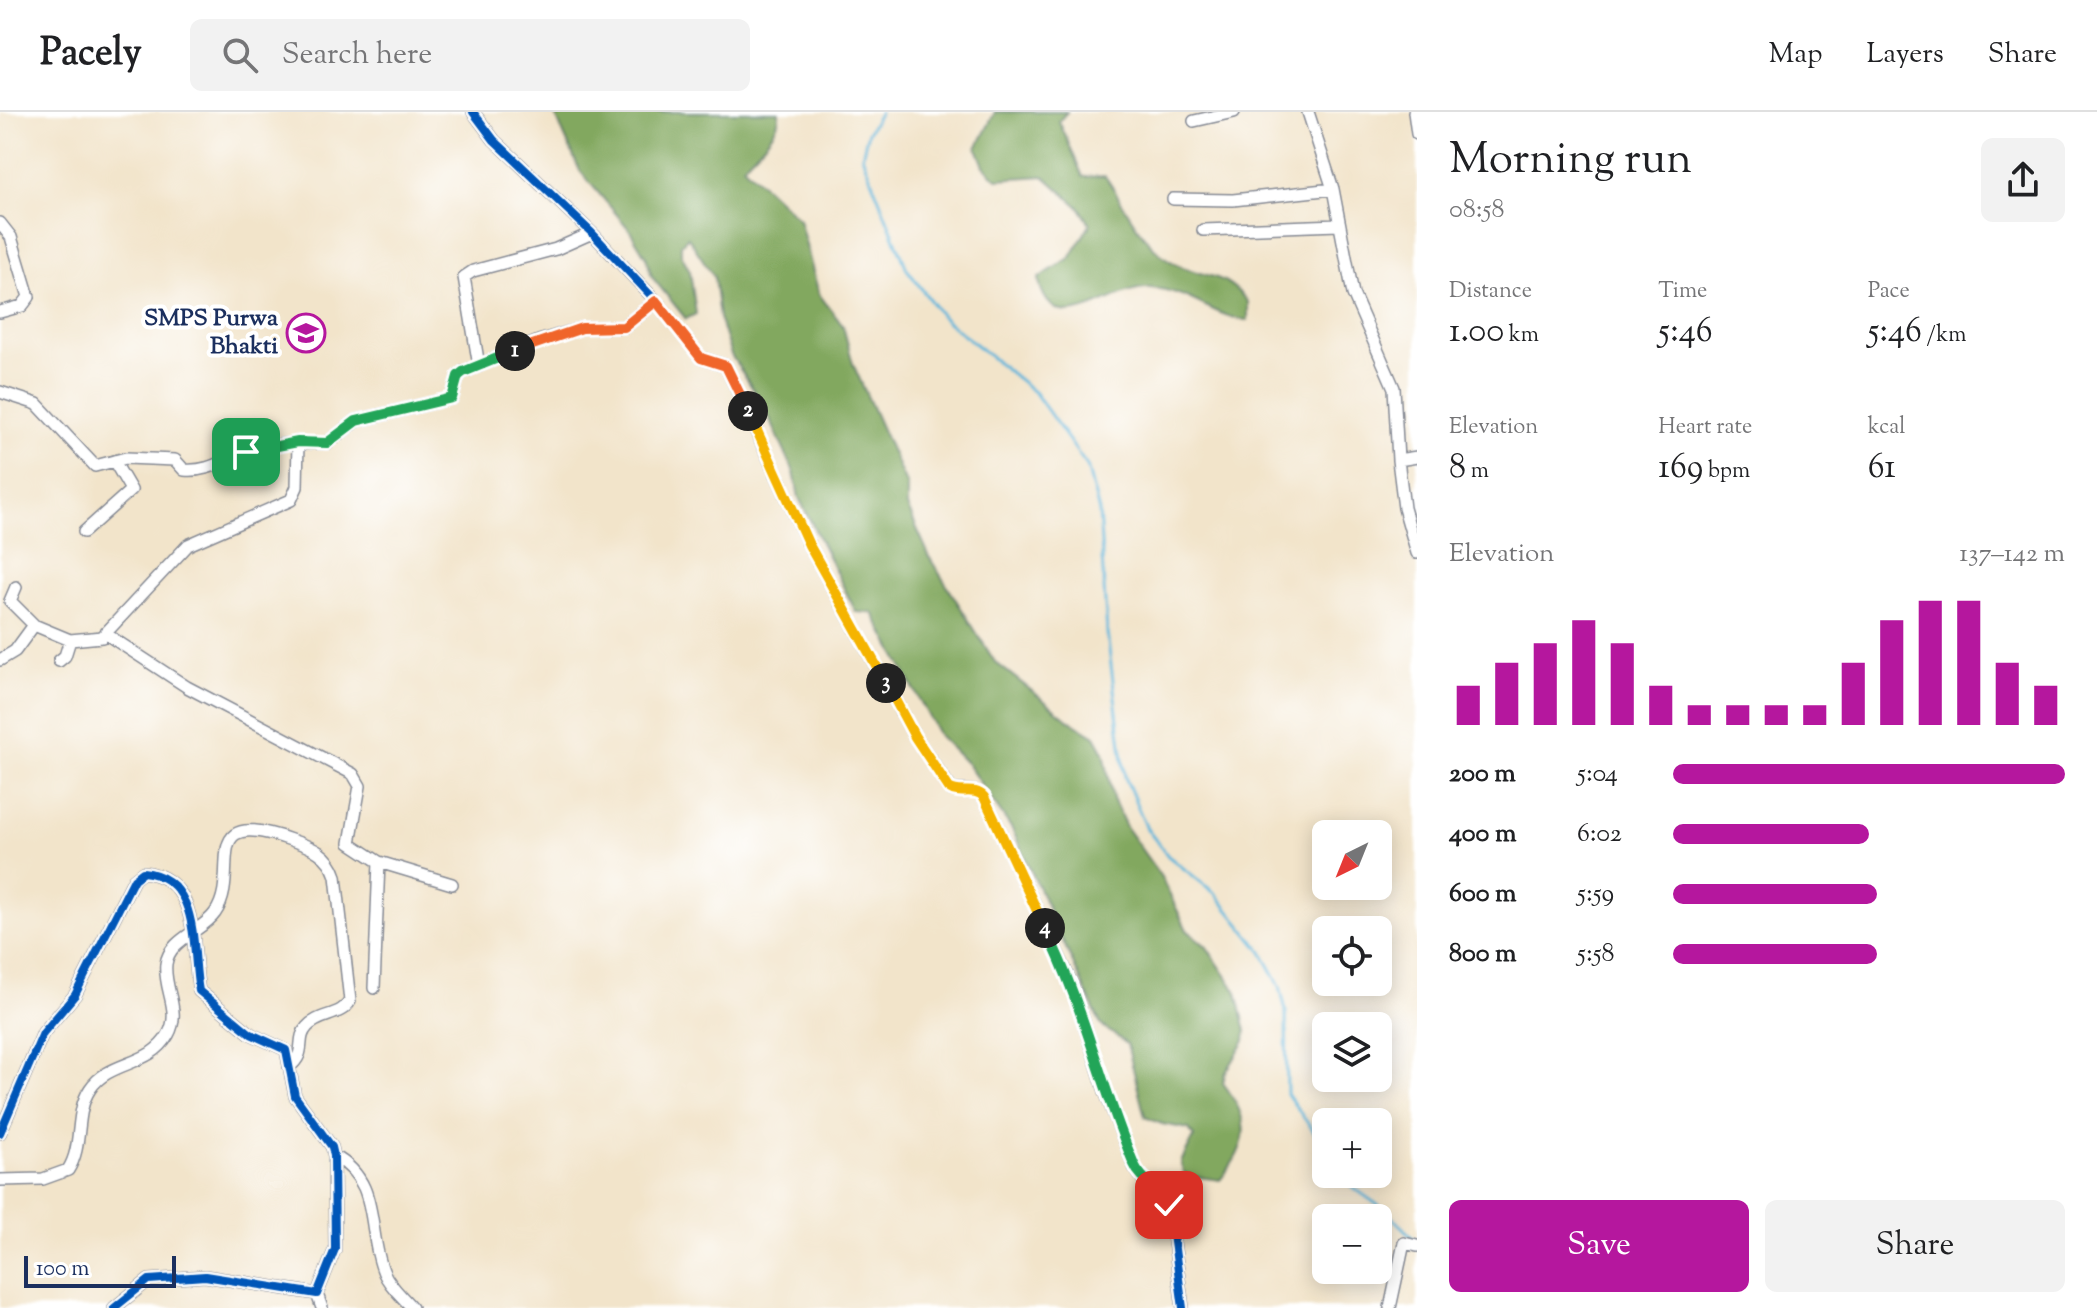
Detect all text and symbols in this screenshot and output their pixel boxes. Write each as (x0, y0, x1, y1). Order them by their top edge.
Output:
search box (190, 19, 750, 91)
text: Pacely (40, 28, 142, 82)
icon: search (218, 33, 262, 77)
text: Search here (282, 34, 432, 77)
text: Map (1769, 35, 1822, 75)
text: Layers (1866, 35, 1944, 75)
text: Share (1988, 35, 2057, 75)
text: Morning run (1449, 130, 1692, 193)
button: share (1981, 138, 2065, 222)
text: 08:58 (1449, 192, 1504, 229)
text: Distance (1449, 276, 1532, 308)
text: Time (1658, 276, 1707, 308)
text: Pace (1868, 276, 1910, 308)
place label: SMPS Purwa Bhakti (144, 302, 279, 364)
text: 1.00 (1449, 308, 1504, 357)
text: 5:46 (1658, 308, 1713, 357)
text: 5:46 (1868, 308, 1922, 357)
school or university icon: SMPS Purwa Bhakti (285, 312, 327, 354)
text: km (1504, 320, 1539, 352)
text: /km (1922, 320, 1966, 352)
pin: 1 (495, 331, 535, 371)
text: 1 (511, 335, 519, 367)
pin: 2 (728, 391, 768, 431)
text: 2 (743, 395, 753, 427)
text: Elevation (1449, 412, 1538, 444)
text: Heart rate (1658, 412, 1752, 444)
text: kcal (1868, 412, 1905, 444)
pin (212, 418, 280, 486)
icon: arrive (224, 430, 268, 474)
text: 8 (1449, 444, 1466, 493)
text: 169 (1658, 444, 1703, 493)
text: 61 (1868, 444, 1896, 493)
text: m (1466, 456, 1489, 488)
text: bpm (1703, 456, 1750, 488)
text: Elevation (1449, 536, 1554, 573)
text: 137–142 m (1959, 536, 2065, 573)
pin: 3 (866, 663, 906, 703)
text: 3 (882, 667, 890, 699)
text: 200 m (1449, 756, 1516, 793)
text: 5:04 (1577, 756, 1618, 793)
text: 400 m (1449, 816, 1516, 853)
text: 6:02 (1577, 816, 1622, 853)
north arrow (1312, 820, 1392, 900)
map controls (1312, 820, 1392, 1284)
text: 600 m (1449, 876, 1516, 913)
text: 5:59 (1577, 876, 1614, 913)
pin: 4 (1025, 908, 1065, 948)
text: 4 (1039, 912, 1051, 944)
button: locate (1312, 916, 1392, 996)
text: 800 m (1449, 936, 1517, 973)
text: 5:58 (1577, 936, 1615, 973)
button: layers (1312, 1012, 1392, 1092)
button: + (1312, 1108, 1392, 1188)
pin (1135, 1171, 1203, 1239)
icon: check (1147, 1183, 1191, 1227)
button: Save (1449, 1200, 1749, 1292)
button: Share (1765, 1200, 2065, 1292)
button: − (1312, 1204, 1392, 1284)
scale bar (24, 1252, 176, 1288)
text: 100 m (36, 1254, 89, 1286)

